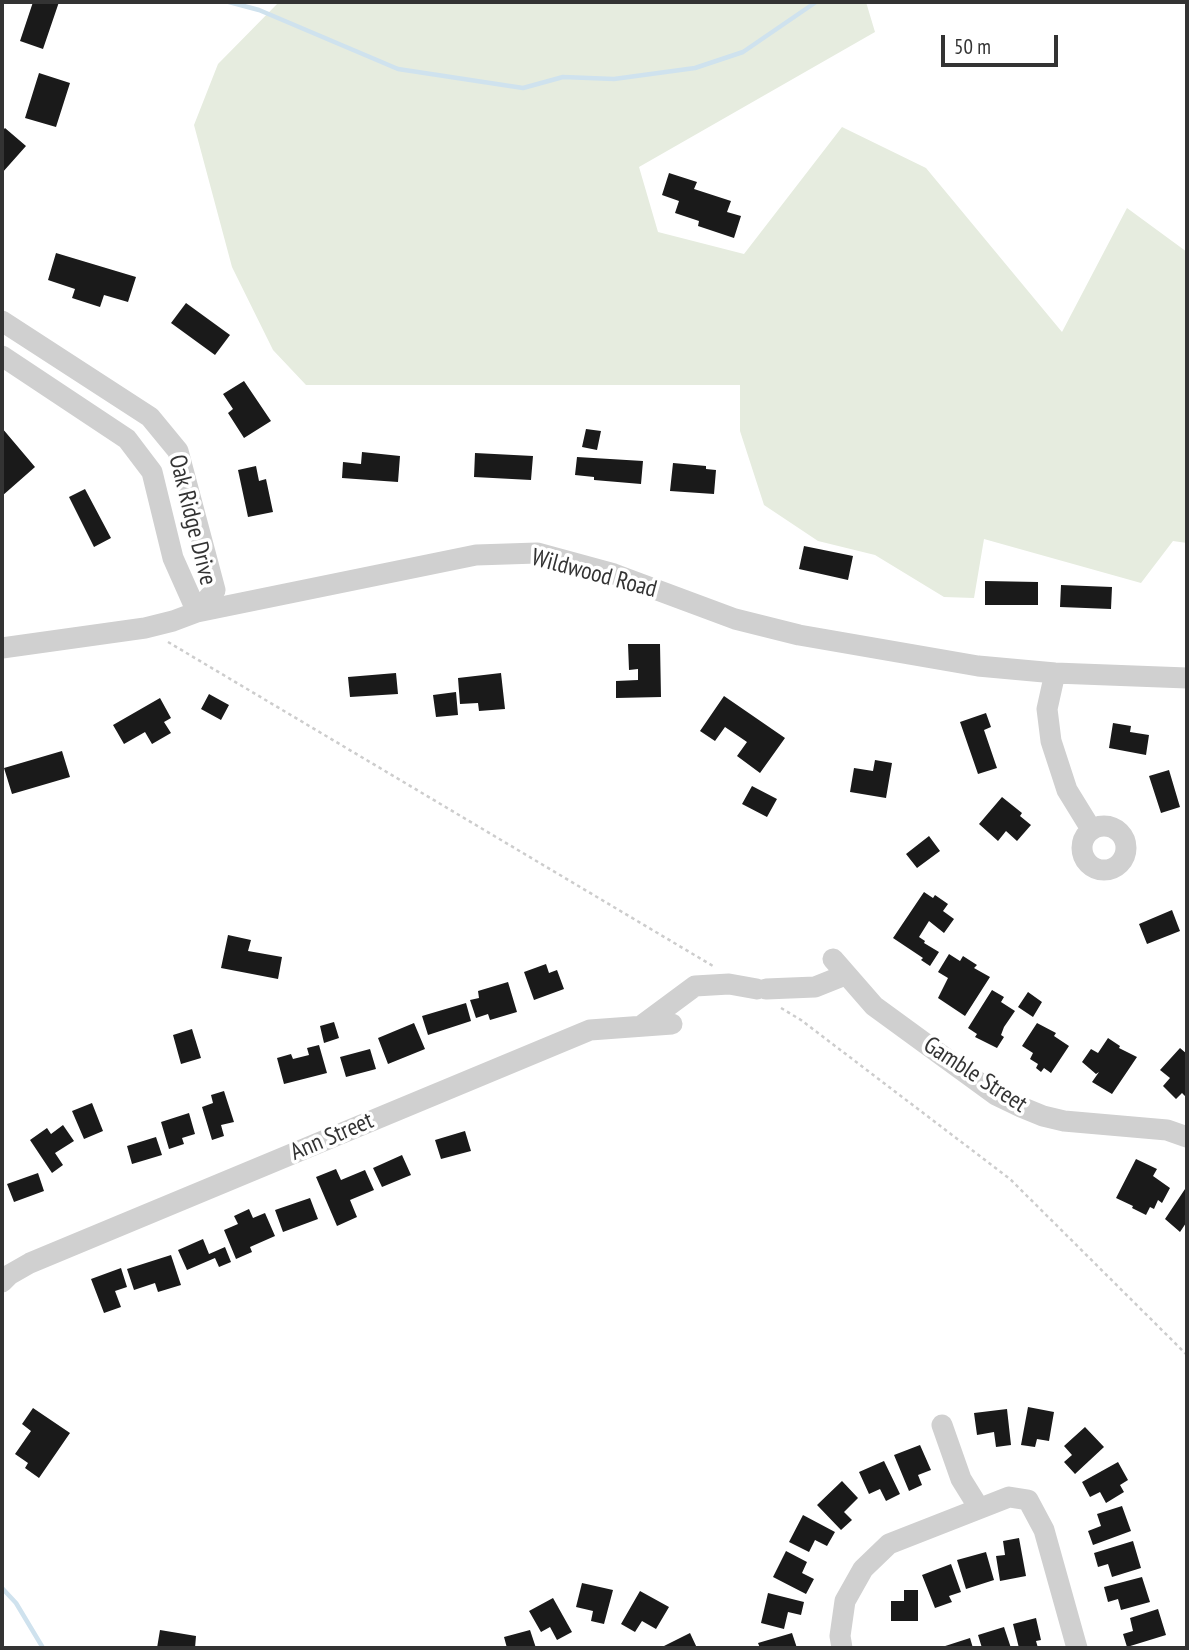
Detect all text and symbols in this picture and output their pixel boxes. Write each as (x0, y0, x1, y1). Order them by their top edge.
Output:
scale bar (944, 21, 1061, 65)
text: 50 m (954, 33, 991, 60)
street label: Oak Ridge Drive (162, 452, 222, 588)
street label: Wildwood Road (528, 543, 660, 605)
street label: Gamble Street (918, 1031, 1032, 1119)
street label: Ann Street (286, 1107, 378, 1167)

